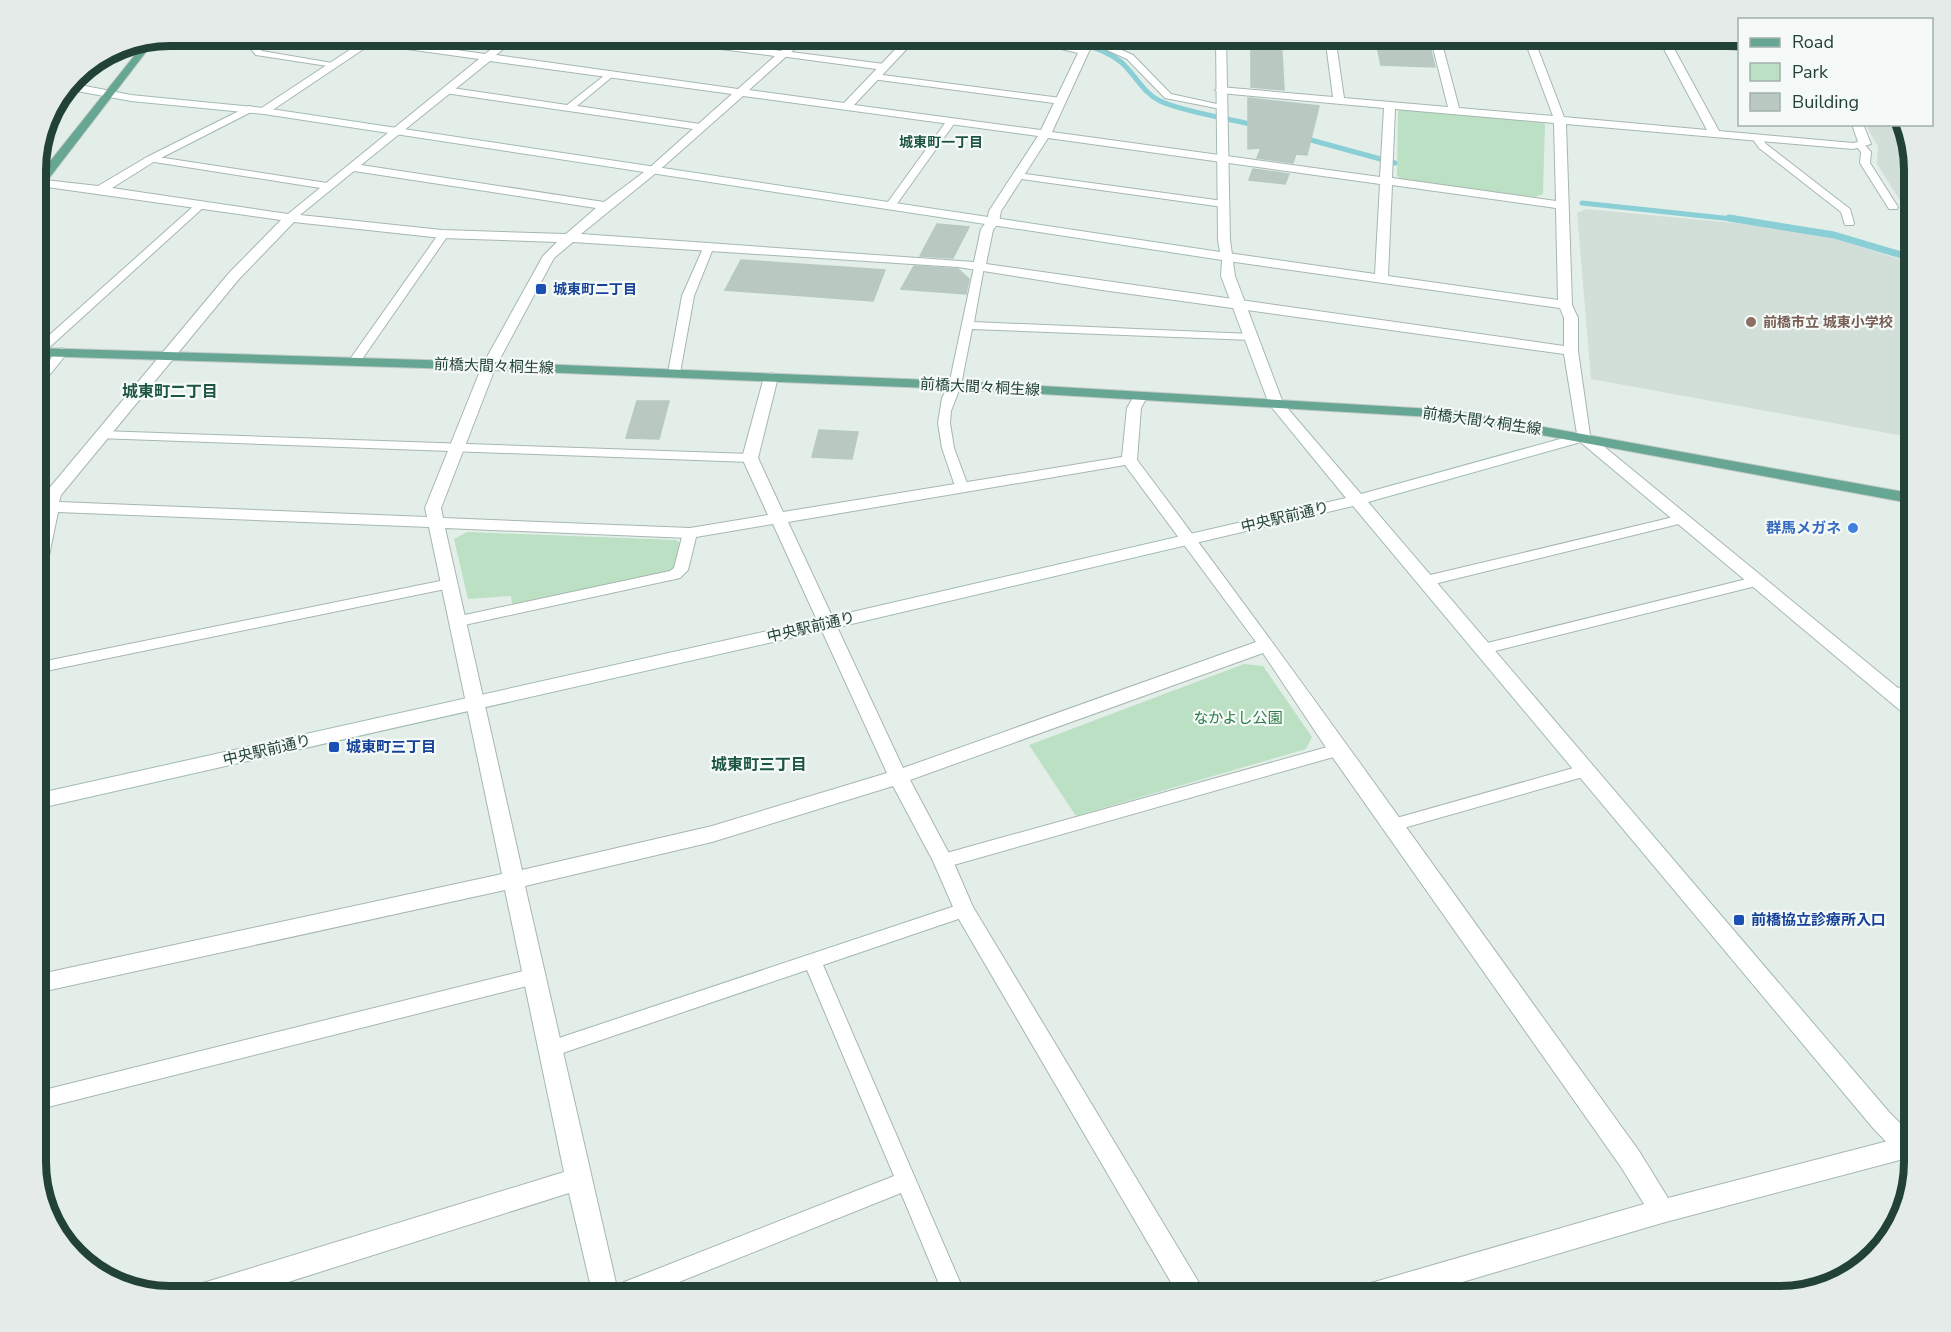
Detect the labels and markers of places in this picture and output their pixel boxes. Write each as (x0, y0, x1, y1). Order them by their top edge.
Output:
place label: 城東町二丁目 (553, 280, 637, 299)
marker: 城東町二丁目 (534, 282, 548, 296)
place label: 前橋市立 城東小学校 (1763, 313, 1893, 332)
marker: 前橋市立 城東小学校 (1744, 315, 1758, 329)
place label: 群馬メガネ (1766, 518, 1841, 538)
marker: 群馬メガネ (1846, 521, 1860, 535)
place label: 城東町三丁目 (346, 737, 436, 757)
marker: 城東町三丁目 (327, 740, 341, 754)
place label: 前橋協立診療所入口 (1751, 910, 1886, 930)
marker: 前橋協立診療所入口 (1732, 913, 1746, 927)

